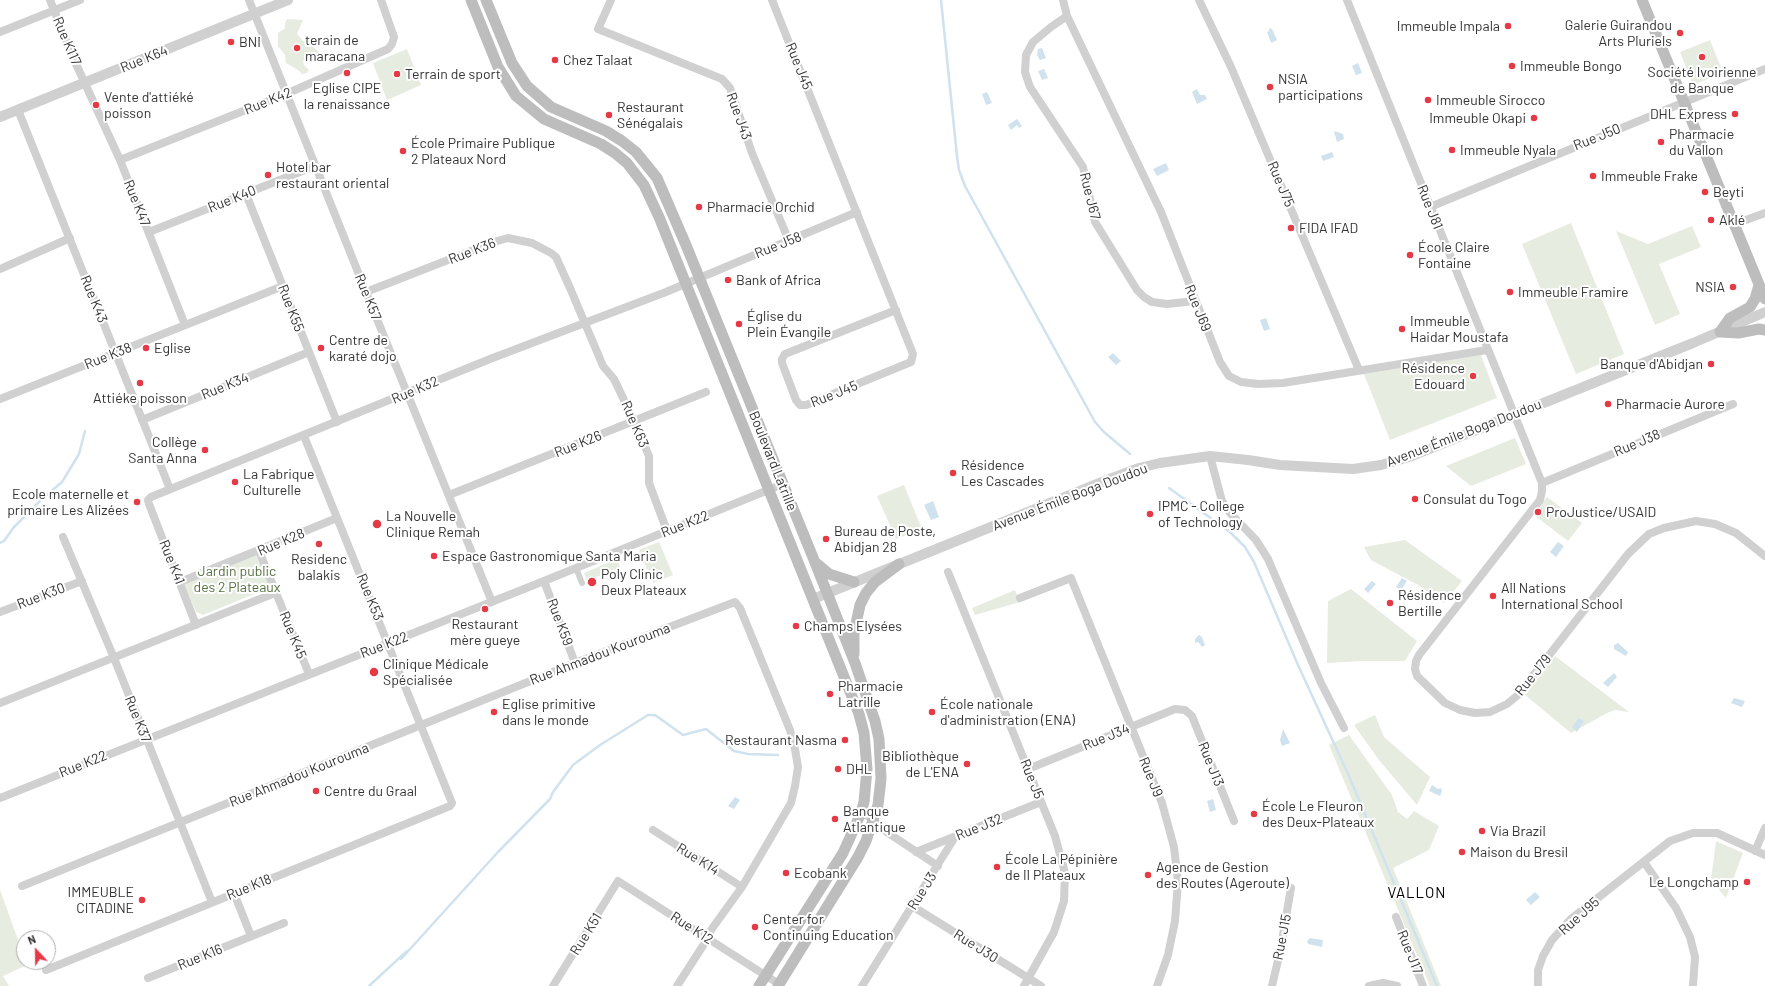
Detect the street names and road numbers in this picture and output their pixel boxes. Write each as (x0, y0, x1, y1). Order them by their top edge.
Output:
street label: Rue K117 (49, 14, 85, 68)
street label: Rue J45 (782, 40, 816, 92)
street label: Rue K64 (118, 42, 170, 76)
street label: Rue K42 (242, 84, 294, 118)
street label: Rue J43 (723, 90, 755, 142)
street label: Rue J50 (1571, 120, 1623, 154)
street label: Rue J75 (1264, 159, 1298, 209)
street label: Rue J67 (1076, 171, 1104, 221)
street label: Rue K47 (120, 177, 154, 229)
street label: Rue K40 (205, 182, 259, 216)
street label: Rue J81 (1414, 182, 1446, 232)
street label: Rue J58 (752, 228, 804, 262)
street label: Rue K36 (446, 234, 498, 268)
street label: Rue K57 (351, 271, 385, 323)
street label: Rue K43 (77, 273, 111, 325)
street label: Rue K55 (274, 282, 308, 334)
street label: Rue J69 (1181, 282, 1215, 334)
street label: Rue K38 (82, 339, 134, 373)
street label: Rue K34 (199, 369, 251, 403)
street label: Rue K32 (389, 373, 441, 407)
street label: Rue J45 (808, 377, 860, 411)
street label: Avenue Émile Boga Doudou (1384, 396, 1544, 470)
street label: Rue K63 (618, 398, 652, 450)
street label: Boulevard Latrille (745, 409, 801, 513)
street label: Rue J38 (1611, 426, 1663, 460)
street label: Rue K26 (552, 427, 604, 461)
street label: Avenue Émile Boga Doudou (990, 460, 1150, 534)
street label: Rue K22 (659, 507, 711, 541)
street label: Rue K28 (255, 525, 307, 559)
street label: Rue K41 (156, 537, 188, 587)
street label: Rue K53 (353, 571, 387, 623)
street label: Rue K30 (15, 579, 67, 613)
street label: Rue K59 (543, 596, 577, 648)
street label: Rue K45 (276, 609, 310, 661)
street label: Rue Ahmadou Kourouma (527, 619, 673, 689)
street label: Rue K22 (358, 628, 410, 662)
street label: Rue J79 (1511, 651, 1555, 699)
street label: Rue K37 (121, 693, 155, 745)
street label: Rue J34 (1080, 720, 1132, 754)
street label: Rue Ahmadou Kourouma (227, 739, 371, 811)
street label: Rue J13 (1194, 739, 1228, 789)
street label: Rue K22 (57, 747, 109, 781)
street label: Rue J9 (1135, 755, 1167, 799)
street label: Rue J5 (1016, 757, 1048, 801)
street label: Rue J32 (953, 810, 1005, 844)
street label: Rue K14 (673, 839, 723, 879)
street label: Rue J3 (904, 869, 940, 913)
street label: Rue K18 (224, 870, 274, 904)
street label: Rue J95 (1555, 893, 1603, 939)
street label: Rue K12 (668, 908, 716, 948)
street label: Rue K51 (567, 910, 605, 958)
street label: Rue J15 (1269, 913, 1295, 961)
street label: Rue J30 (951, 926, 1001, 966)
street label: Rue J17 (1394, 928, 1426, 976)
street label: Rue K16 (175, 940, 225, 974)

